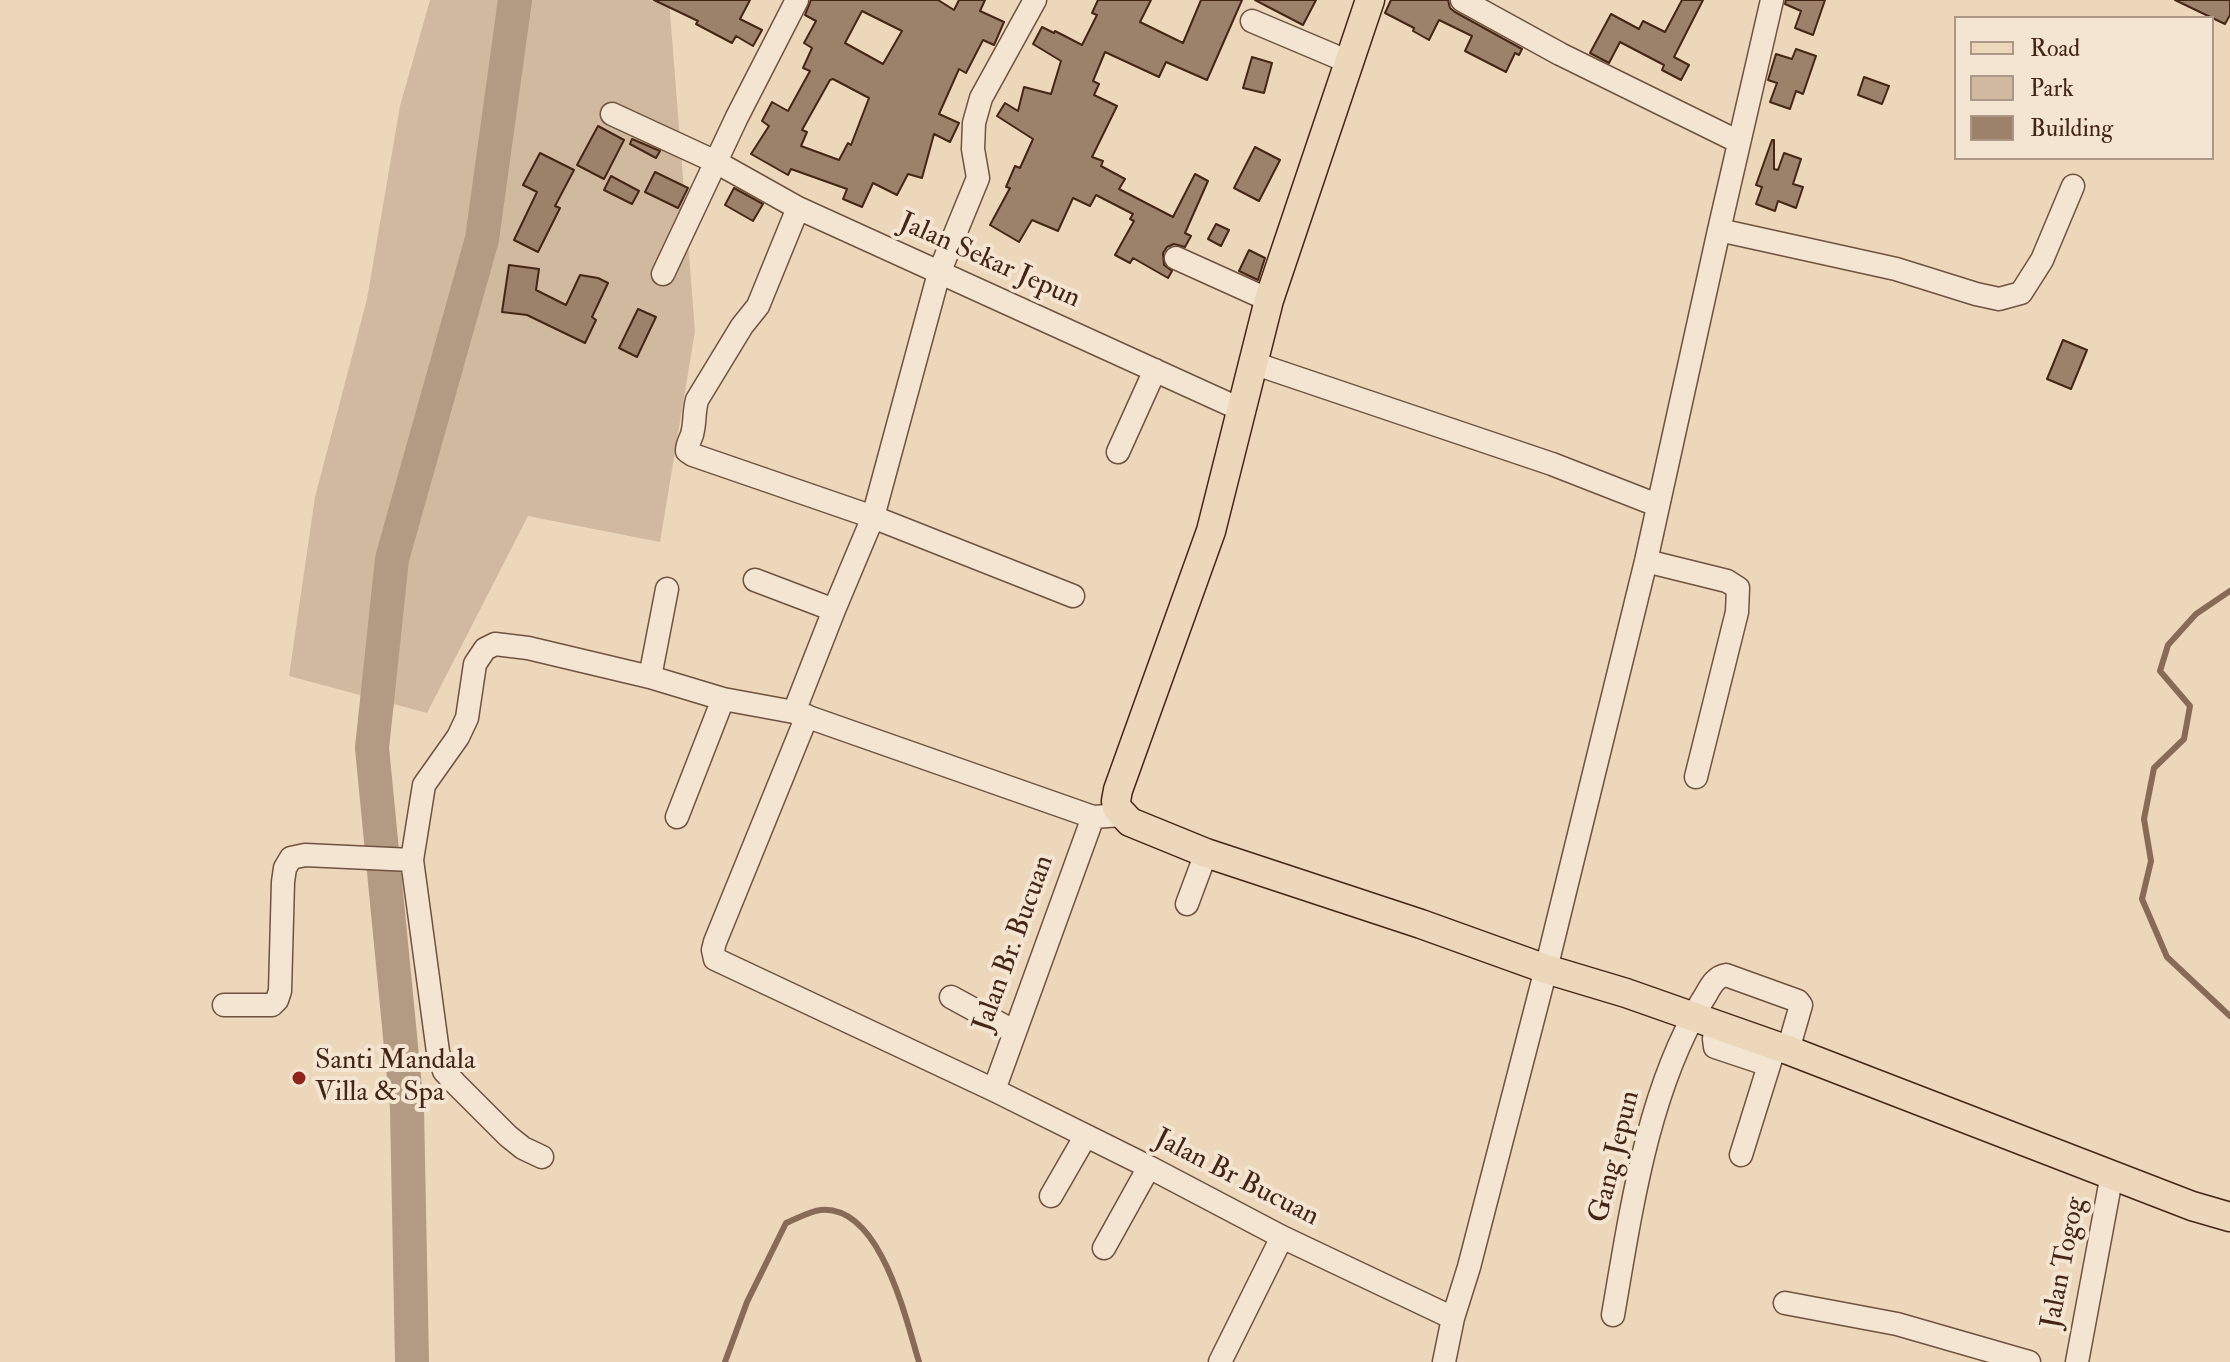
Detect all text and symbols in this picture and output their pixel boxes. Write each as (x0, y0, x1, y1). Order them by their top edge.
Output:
legend (1954, 16, 2214, 160)
text: Road (2030, 33, 2080, 64)
text: Park (2030, 73, 2074, 104)
text: Building (2030, 113, 2113, 144)
street label: Jalan Sekar Jepun (893, 207, 1085, 317)
street label: Jalan Br. Bucuan (968, 851, 1062, 1037)
place label: Santi Mandala Villa & Spa (315, 1045, 476, 1111)
marker: Santi Mandala Villa & Spa (290, 1069, 308, 1087)
street label: Gang Jepun (1583, 1088, 1649, 1226)
street label: Jalan Br Bucuan (1148, 1123, 1324, 1235)
street label: Jalan Togog (2036, 1195, 2094, 1331)

